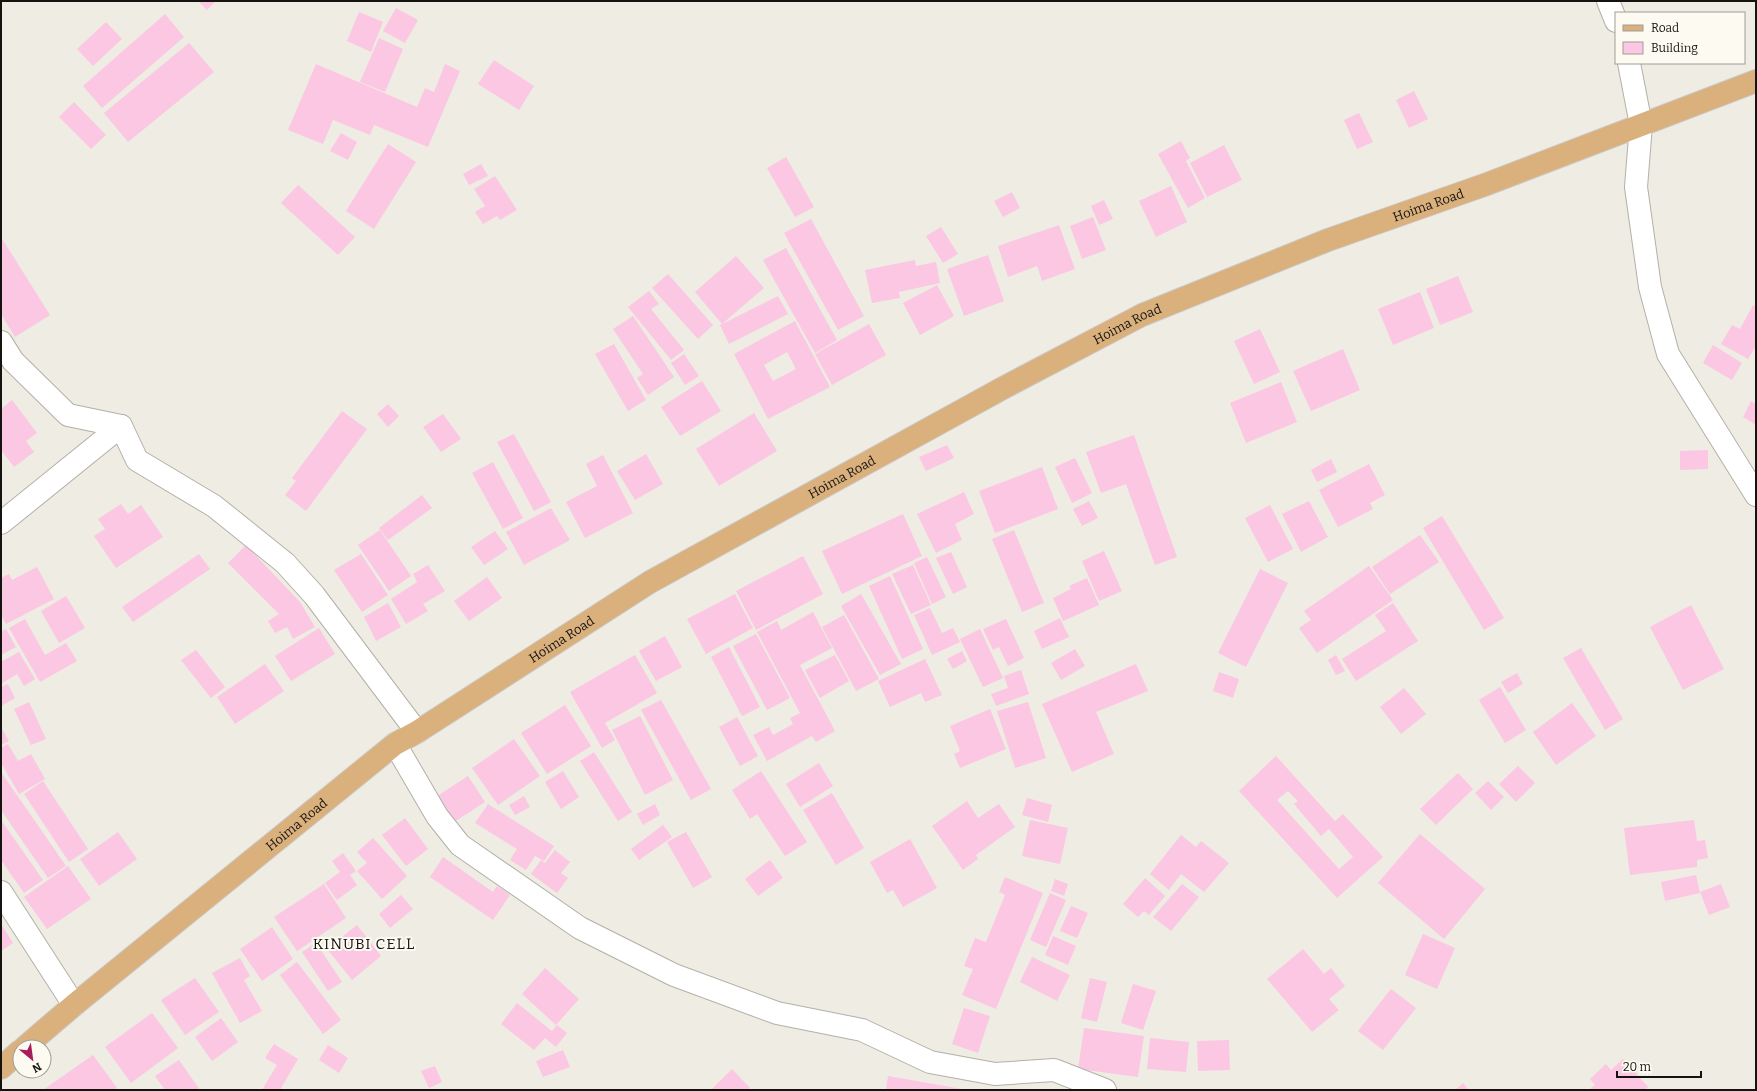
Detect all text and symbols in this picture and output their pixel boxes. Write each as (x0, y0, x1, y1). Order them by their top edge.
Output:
legend (1615, 12, 1745, 64)
text: Road (1651, 21, 1679, 35)
text: Building (1651, 41, 1698, 55)
street label: Hoima Road (1391, 185, 1466, 224)
street label: Hoima Road (1090, 300, 1164, 347)
street label: Hoima Road (805, 452, 878, 501)
street label: Hoima Road (526, 613, 597, 665)
street label: Hoima Road (263, 795, 330, 854)
district label: KINUBI CELL (313, 935, 415, 953)
north arrow (12, 1039, 52, 1079)
scale bar (1617, 1053, 1701, 1079)
text: N (29, 1060, 43, 1075)
text: 20 m (1623, 1060, 1652, 1074)

